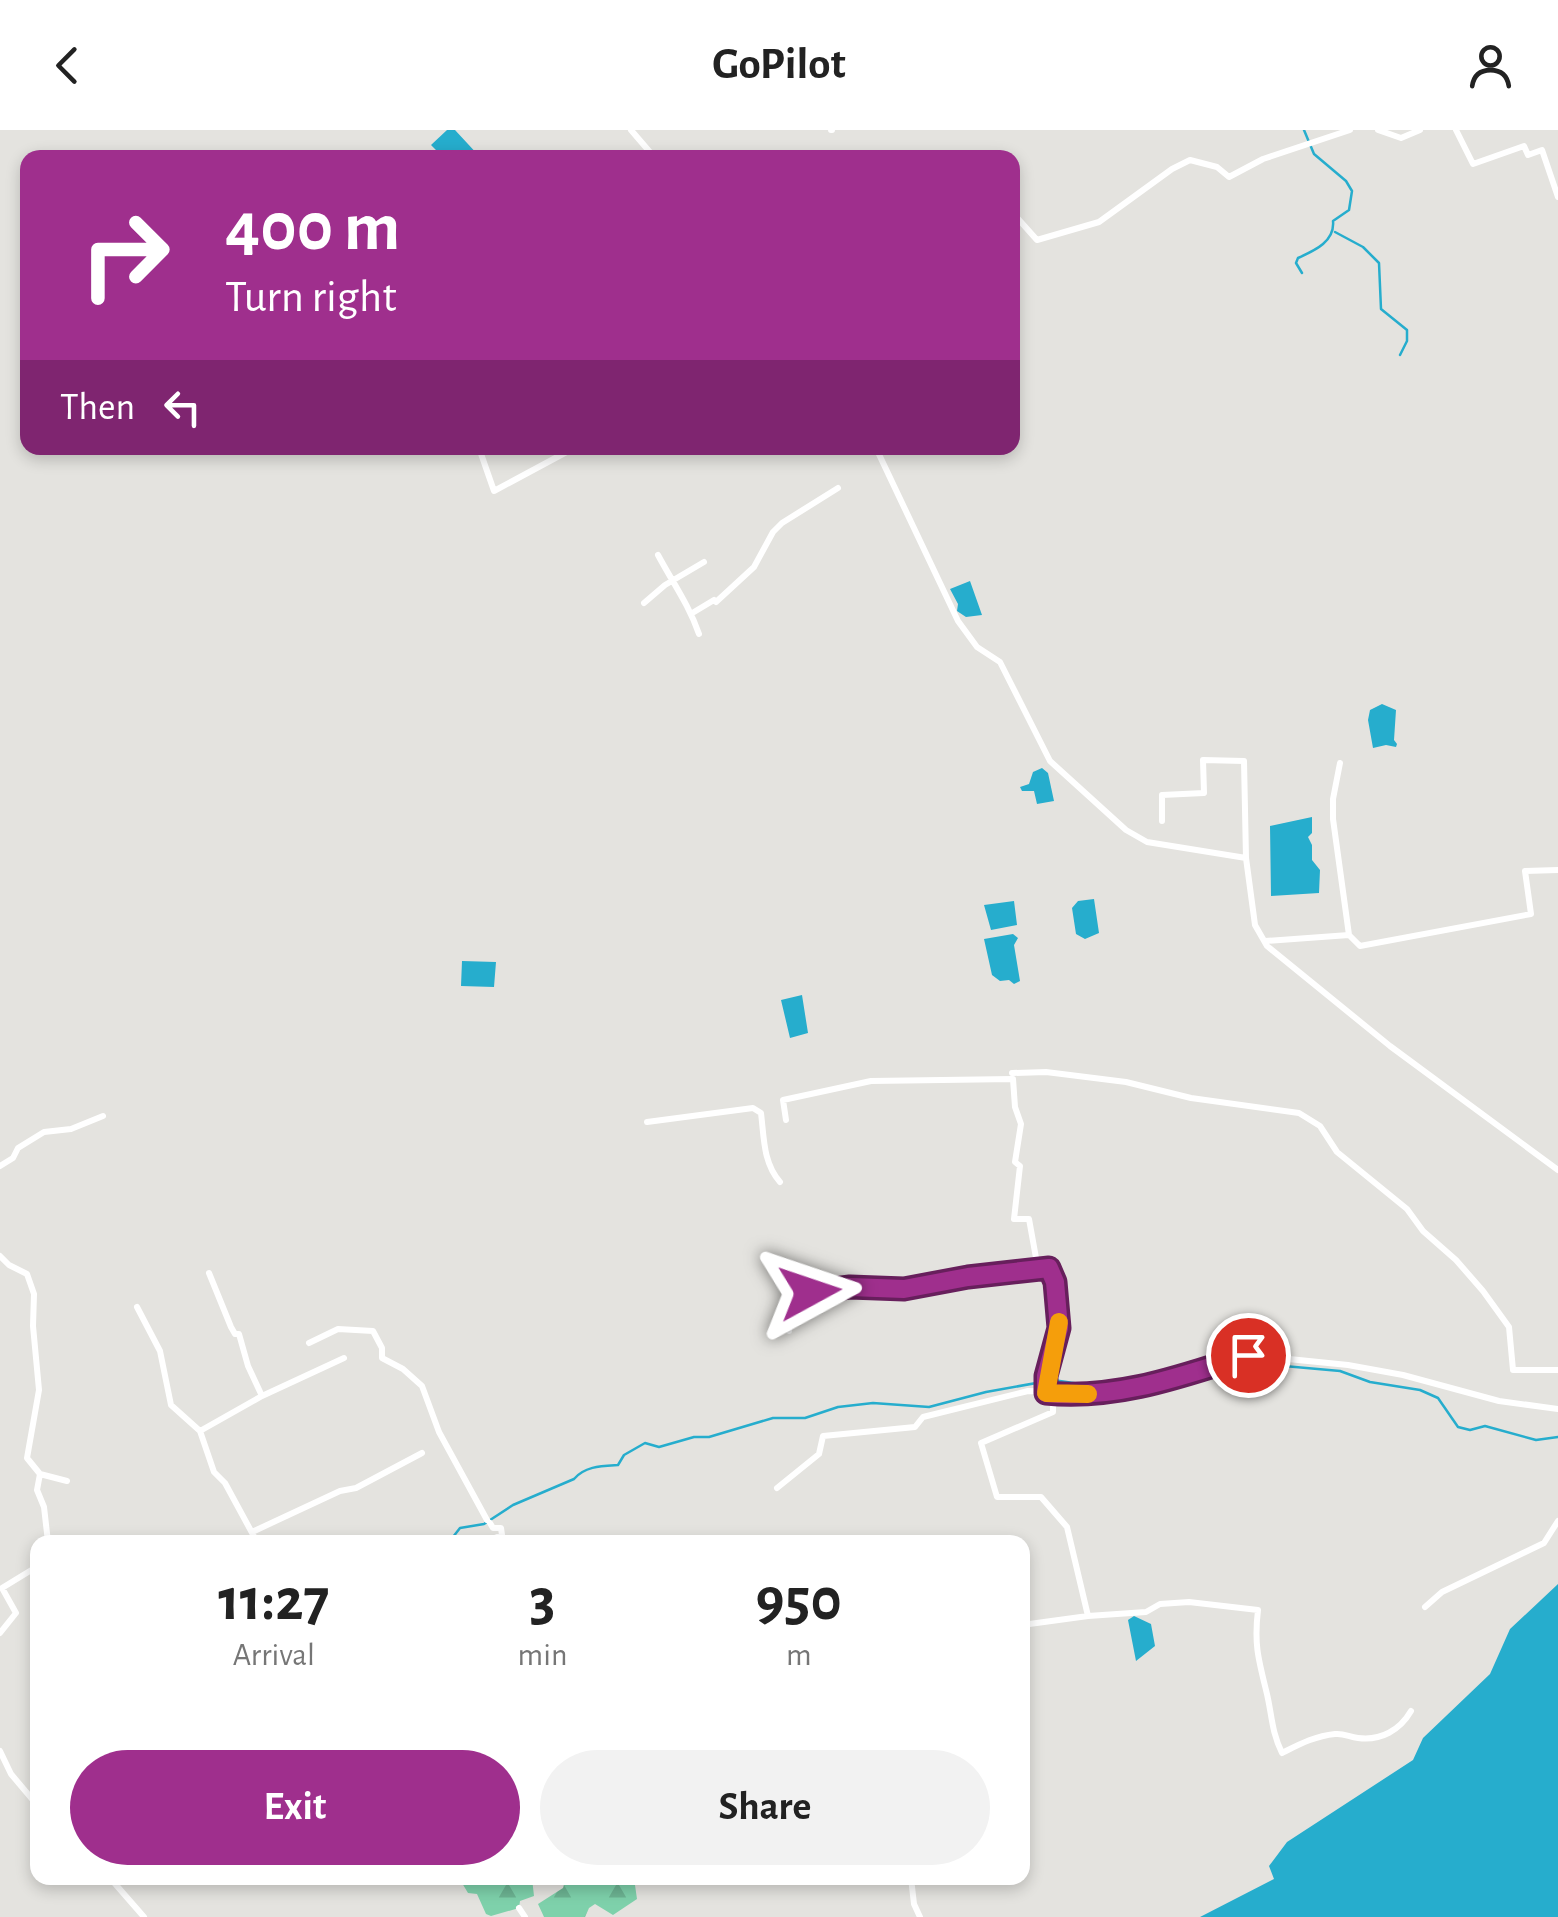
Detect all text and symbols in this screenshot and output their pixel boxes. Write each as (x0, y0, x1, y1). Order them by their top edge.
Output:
icon: back (40, 38, 95, 93)
icon: person (1463, 38, 1518, 93)
text: GoPilot (712, 42, 846, 87)
icon: right (60, 190, 190, 320)
text: 400 m (225, 193, 400, 263)
text: Turn right (225, 275, 397, 320)
icon: left (155, 380, 210, 435)
text: Then (60, 389, 135, 427)
position arrow (758, 1240, 862, 1344)
pin (1206, 1313, 1291, 1398)
icon: arrive (1221, 1328, 1276, 1383)
text: 11:27 (218, 1571, 329, 1631)
text: 3 (530, 1571, 555, 1631)
text: 950 (756, 1571, 842, 1631)
text: Arrival (233, 1639, 315, 1671)
text: min (518, 1639, 567, 1671)
text: m (786, 1639, 811, 1671)
button: Exit (70, 1750, 520, 1865)
button: Share (540, 1750, 990, 1865)

